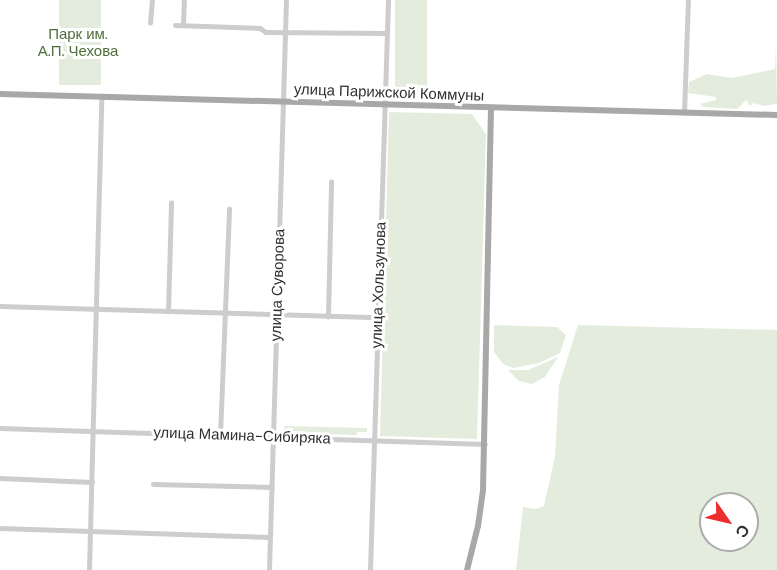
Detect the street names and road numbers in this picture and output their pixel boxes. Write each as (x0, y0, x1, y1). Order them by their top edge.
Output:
street label: улица Парижской Коммуны (294, 81, 484, 105)
street label: улица Хользунова (368, 221, 390, 349)
street label: улица Суворова (267, 228, 289, 342)
street label: улица Мамина-Сибиряка (153, 424, 331, 448)

